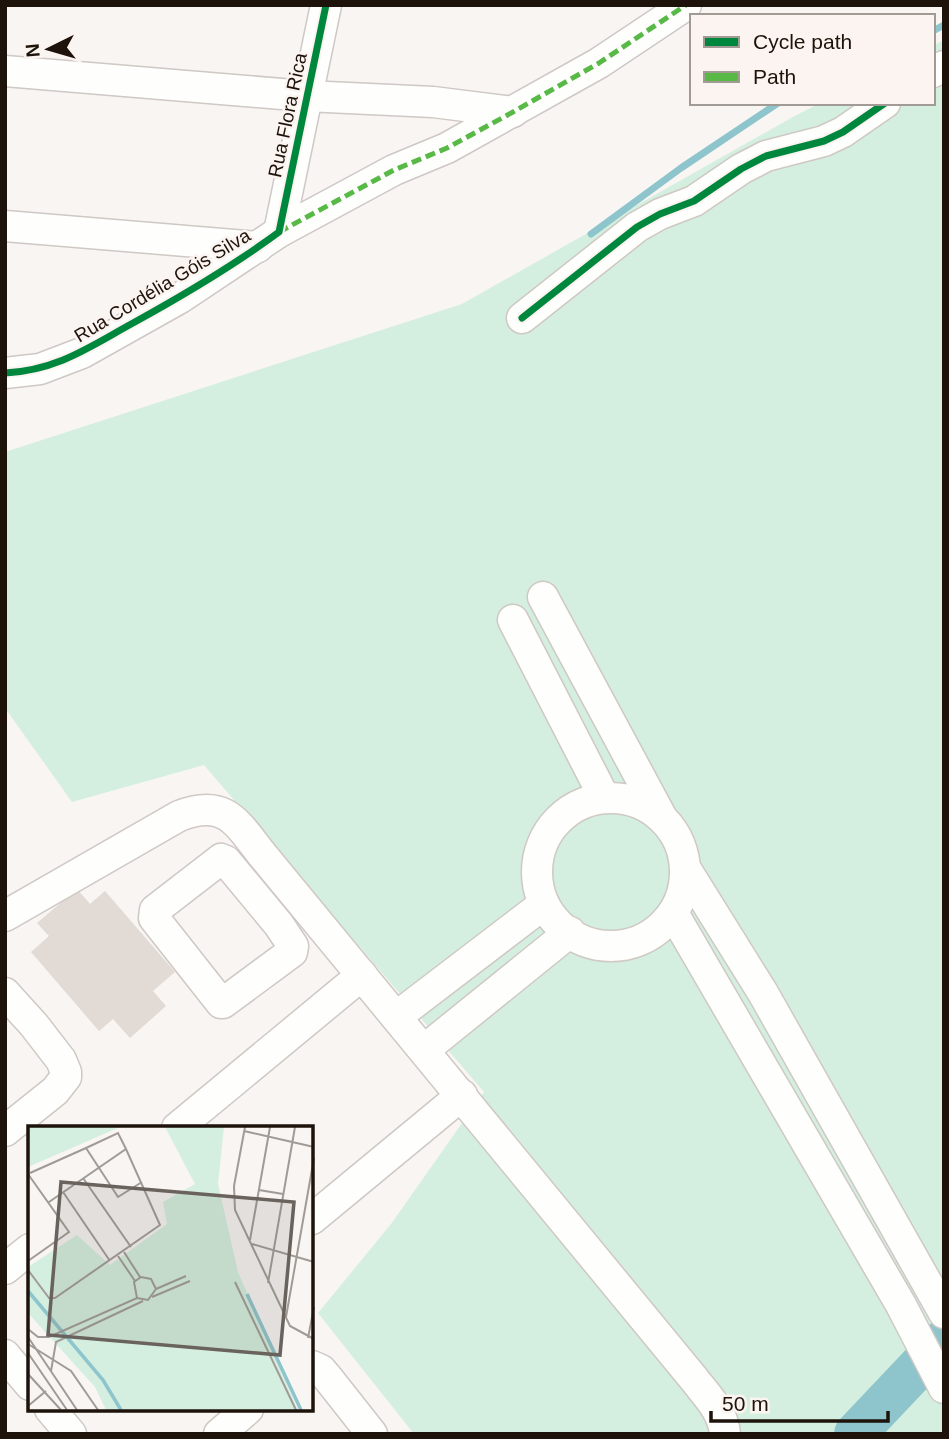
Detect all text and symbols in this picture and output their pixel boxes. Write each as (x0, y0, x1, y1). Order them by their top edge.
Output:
north arrow (14, 14, 84, 84)
legend (690, 14, 935, 105)
text: Cycle path (753, 30, 852, 53)
text: N (22, 43, 44, 58)
street label: Rua Flora Rica (264, 51, 311, 179)
text: Path (753, 65, 796, 88)
street label: Rua Cordélia Góis Silva (70, 224, 254, 346)
inset map (28, 1126, 313, 1411)
scale bar (711, 1380, 888, 1424)
text: 50 m (722, 1392, 769, 1415)

